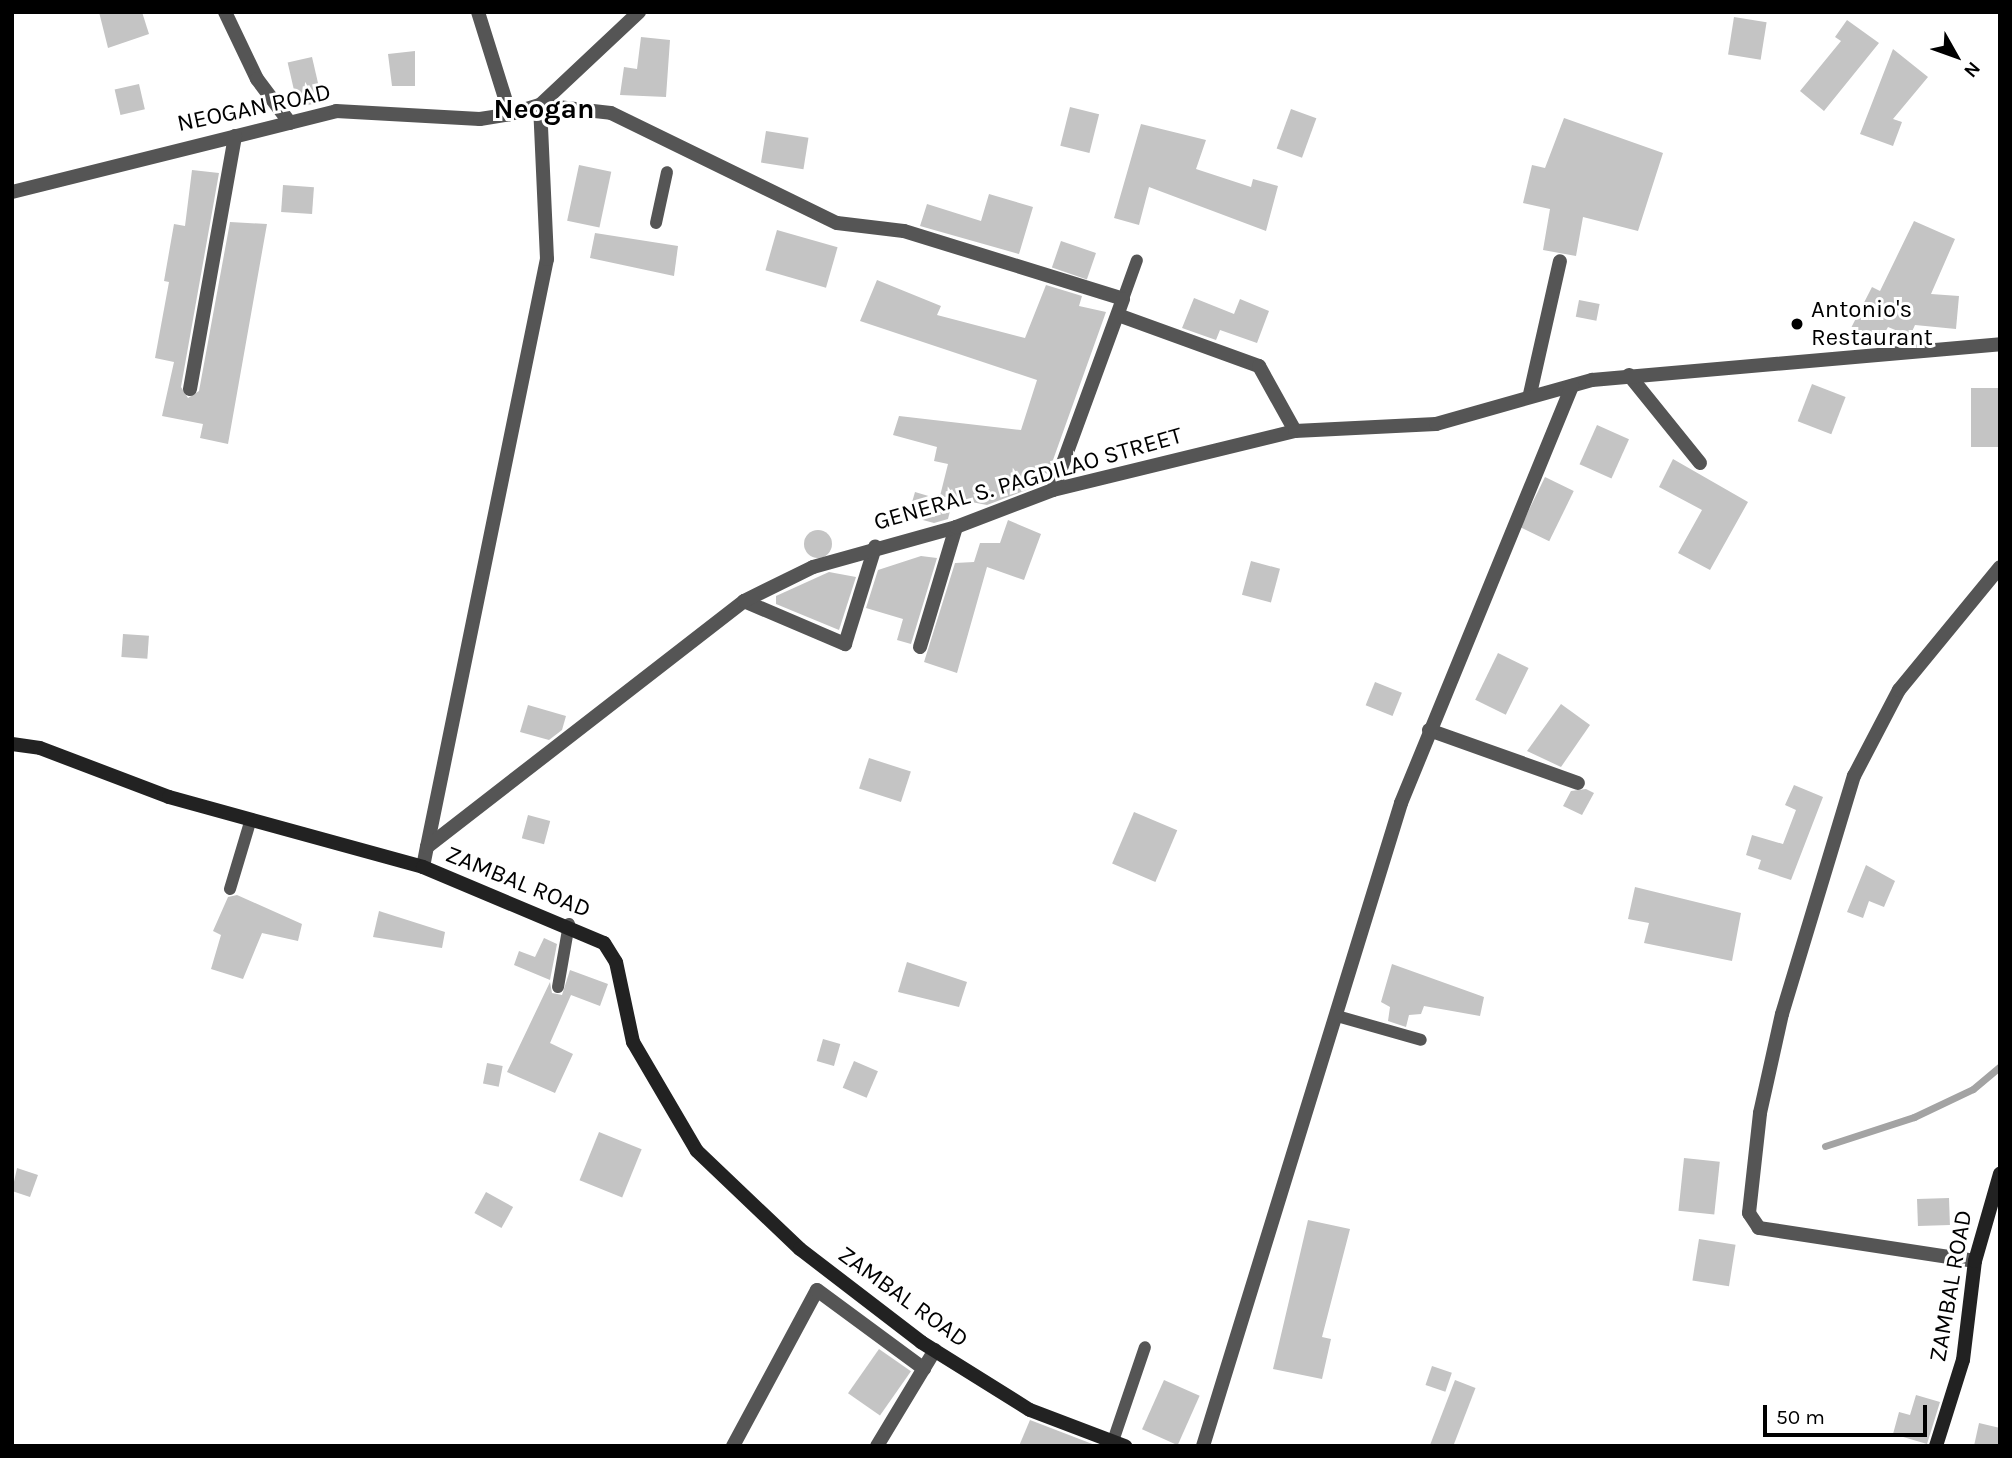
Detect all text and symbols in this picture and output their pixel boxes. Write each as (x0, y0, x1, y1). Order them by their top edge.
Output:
north arrow (1921, 21, 1991, 91)
text: N (1959, 57, 1985, 82)
street label: NEOGAN ROAD (174, 78, 334, 138)
district label: Neogan (494, 92, 594, 126)
place label: Antonio's Restaurant (1811, 296, 1933, 352)
marker: Antonio's Restaurant (1789, 316, 1805, 332)
street label: GENERAL S. PAGDILAO STREET (871, 421, 1185, 537)
street label: ZAMBAL ROAD (441, 840, 595, 924)
street label: ZAMBAL ROAD (1923, 1208, 1979, 1364)
street label: ZAMBAL ROAD (832, 1240, 974, 1354)
scale bar (1767, 1392, 1932, 1436)
text: 50 m (1776, 1405, 1825, 1429)

